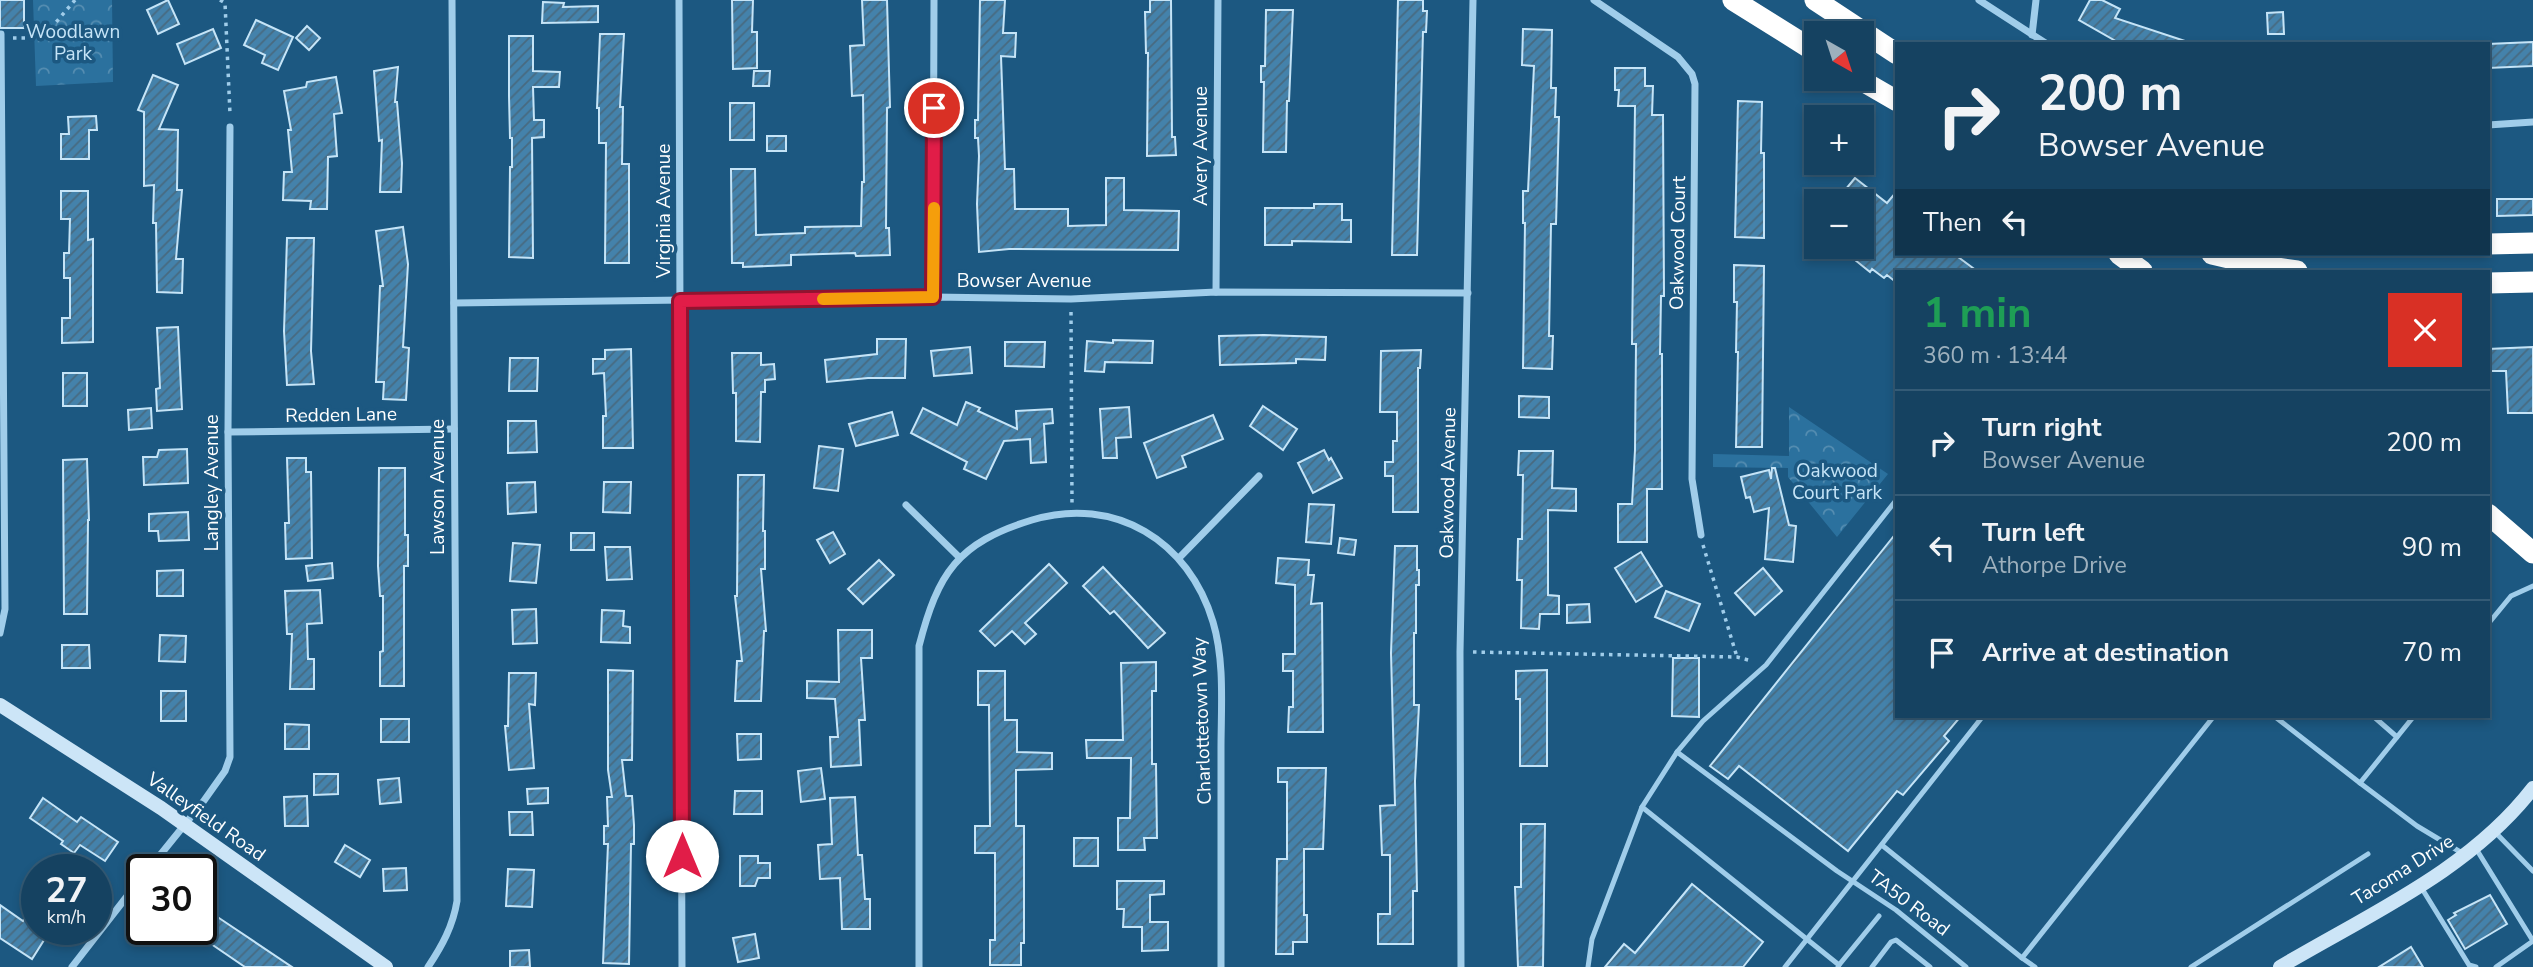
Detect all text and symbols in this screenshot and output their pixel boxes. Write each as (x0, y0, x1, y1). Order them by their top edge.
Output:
park label: Woodlawn Park (26, 19, 120, 67)
north arrow (1804, 21, 1874, 91)
map controls (1804, 21, 1874, 259)
text: 200 m (2038, 60, 2182, 127)
icon: right (1923, 70, 2014, 161)
pin (904, 78, 964, 138)
street label: Avery Avenue (1188, 86, 1214, 206)
icon: arrive (915, 89, 953, 127)
button: + (1804, 105, 1874, 175)
text: Bowser Avenue (2038, 124, 2265, 167)
street label: Virginia Avenue (651, 144, 677, 279)
street label: Oakwood Court (1664, 175, 1692, 310)
button: − (1804, 189, 1874, 259)
icon: left (1996, 203, 2034, 241)
text: Then (1923, 205, 1982, 240)
street label: Bowser Avenue (957, 268, 1091, 294)
text: 1 min (1923, 285, 2032, 342)
button: close (2388, 293, 2462, 367)
text: 360 m · 13:44 (1923, 340, 2068, 371)
street label: Redden Lane (285, 401, 397, 429)
street label: Oakwood Avenue (1434, 407, 1462, 559)
text: Turn right (1982, 410, 2101, 445)
street label: Langley Avenue (199, 414, 225, 552)
street label: Lawson Avenue (425, 419, 451, 555)
icon: right (1923, 424, 1961, 462)
text: 200 m (2386, 425, 2462, 460)
text: Bowser Avenue (1982, 445, 2145, 476)
park label: Oakwood Court Park (1792, 458, 1883, 506)
text: Turn left (1982, 515, 2085, 550)
icon: left (1923, 529, 1961, 567)
text: 90 m (2402, 530, 2462, 565)
text: Athorpe Drive (1982, 550, 2127, 581)
icon: arrive (1923, 634, 1961, 672)
text: Arrive at destination (1982, 635, 2229, 670)
text: 70 m (2402, 635, 2462, 670)
street label: Charlottetown Way (1186, 637, 1218, 805)
street label: Valleyfield Road (141, 766, 271, 868)
position arrow (645, 819, 719, 893)
street label: Tacoma Drive (2347, 828, 2459, 912)
speed limit sign: 30 (126, 854, 217, 945)
street label: TA50 Road (1863, 864, 1955, 942)
text: 27 (45, 867, 88, 914)
text: km/h (47, 905, 86, 929)

